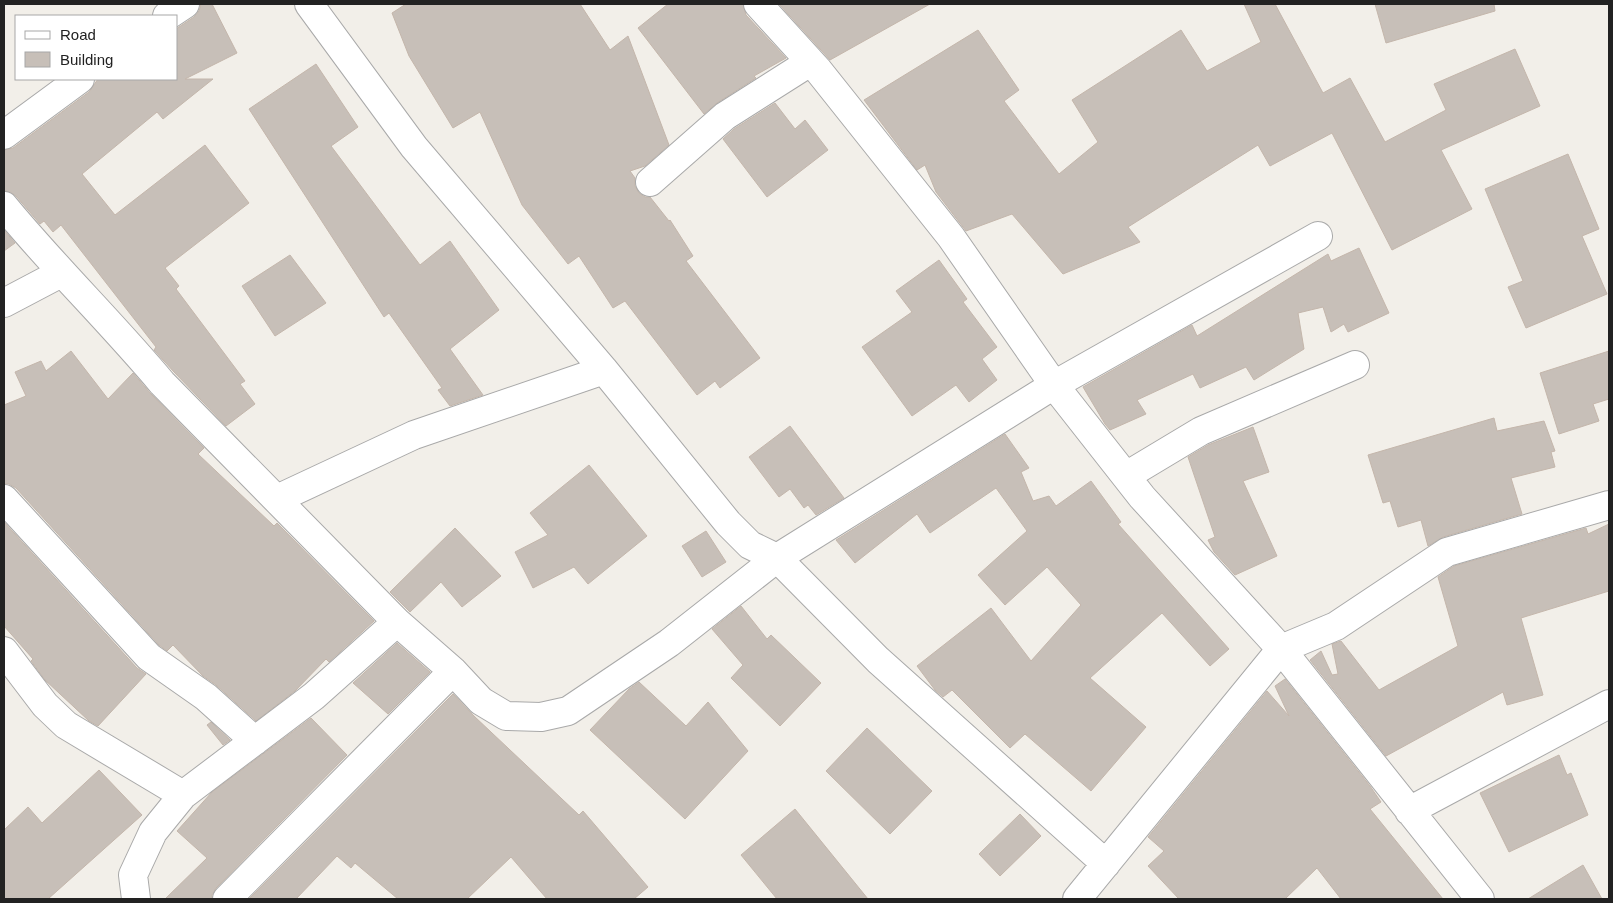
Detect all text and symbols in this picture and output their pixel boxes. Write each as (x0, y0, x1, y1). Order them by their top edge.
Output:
legend (15, 15, 178, 80)
text: Road (60, 26, 96, 43)
text: Building (60, 51, 113, 68)

